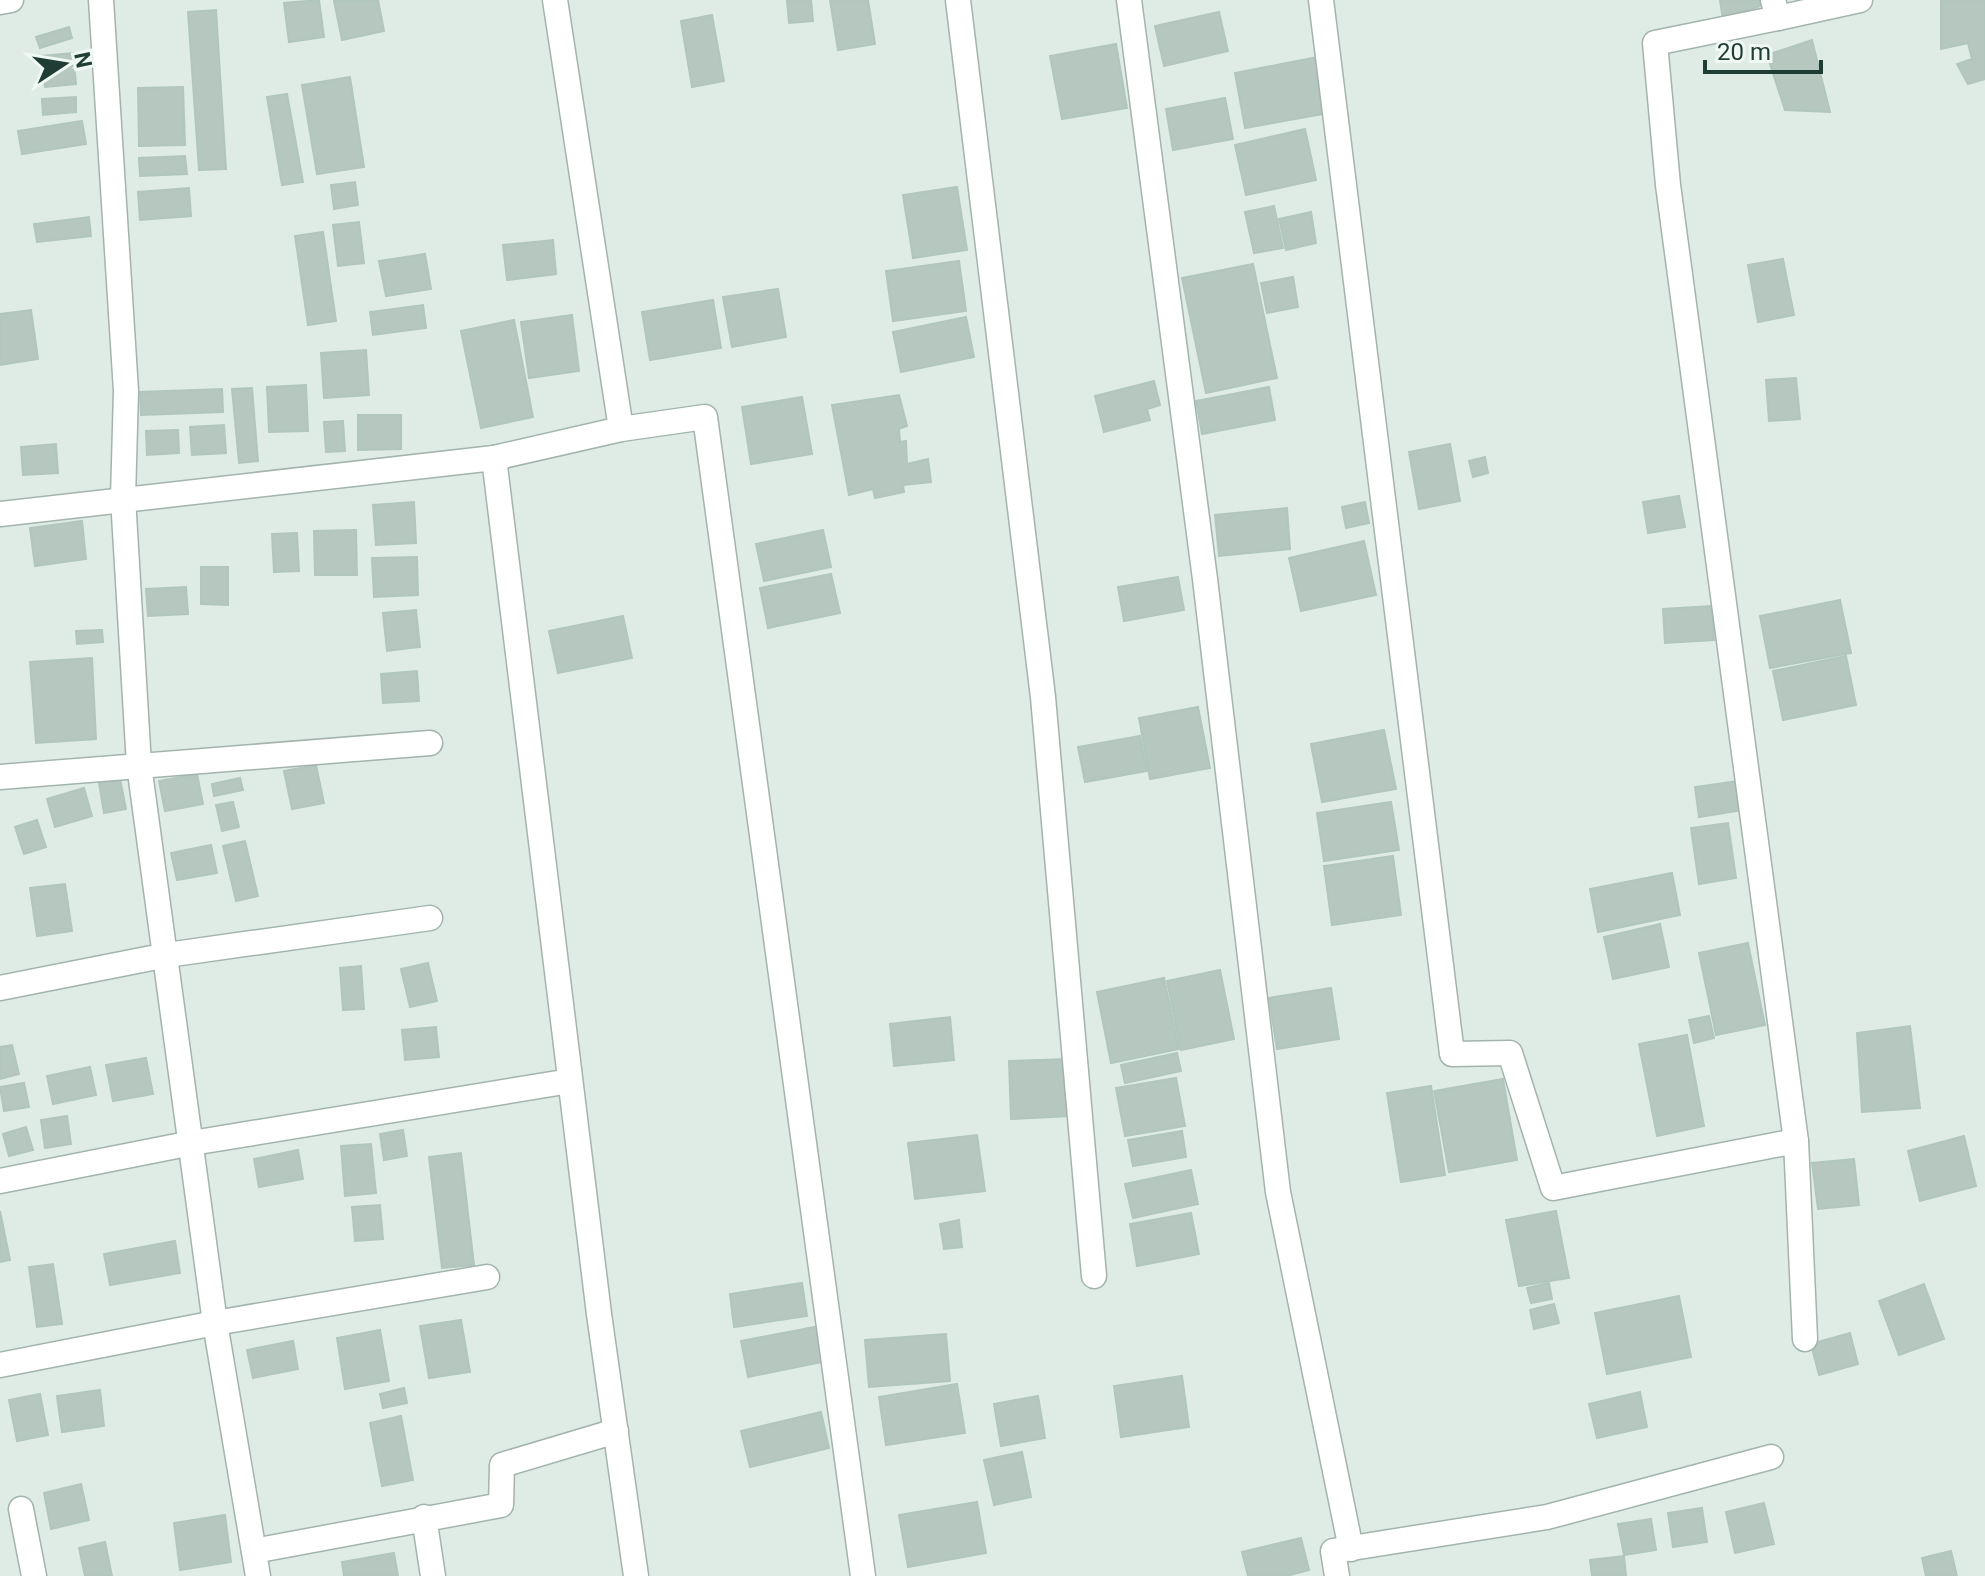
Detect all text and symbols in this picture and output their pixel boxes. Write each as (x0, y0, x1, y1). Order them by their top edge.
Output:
north arrow (24, 24, 104, 104)
scale bar (1705, 24, 1821, 74)
text: 20 m (1717, 38, 1771, 66)
text: N (69, 50, 97, 70)

